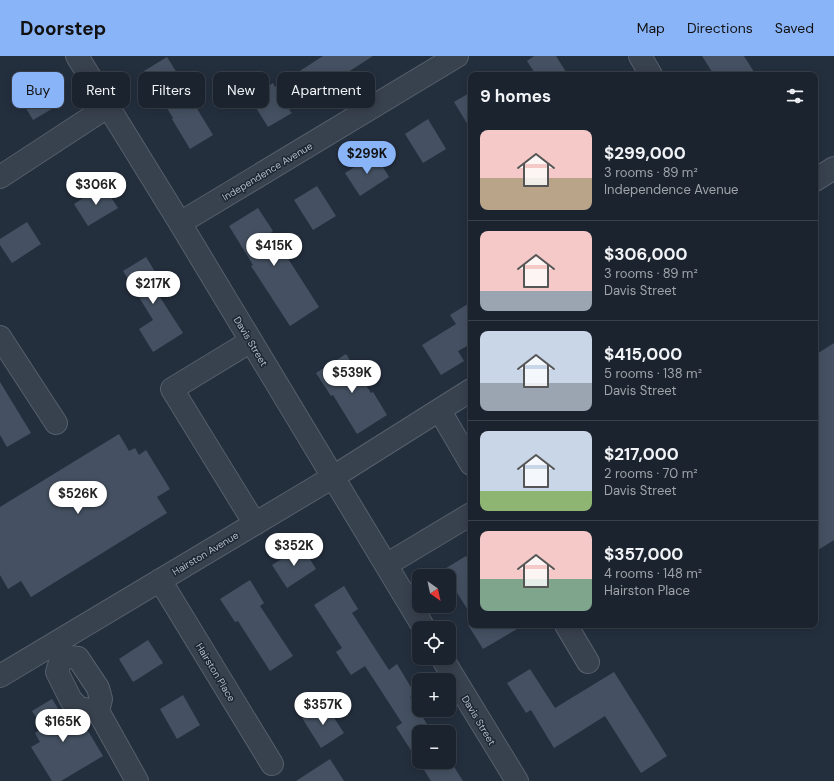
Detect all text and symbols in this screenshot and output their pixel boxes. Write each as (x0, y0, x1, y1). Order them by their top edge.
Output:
text: Doorstep (20, 16, 106, 41)
text: Map (637, 19, 665, 37)
text: Directions (687, 19, 753, 37)
text: Saved (775, 19, 814, 37)
chip: Buy (12, 72, 64, 108)
chip: Rent (72, 72, 130, 108)
chip: Filters (138, 72, 205, 108)
chip: New (213, 72, 269, 108)
chip: Apartment (277, 72, 375, 108)
text: 9 homes (480, 85, 551, 107)
icon: filters (784, 85, 806, 107)
street label: Independence Avenue (220, 139, 315, 204)
pin: $299K (339, 141, 395, 175)
text: $299,000 (604, 142, 686, 164)
text: $299K (347, 145, 387, 162)
icon: home (512, 146, 560, 194)
text: 3 rooms · 89 m² (604, 164, 698, 181)
pin: $306K (68, 172, 124, 206)
text: $306K (75, 176, 117, 193)
text: Independence Avenue (604, 181, 738, 198)
pin: $415K (246, 233, 302, 267)
text: $415K (255, 237, 293, 254)
text: $306,000 (604, 243, 687, 265)
icon: home (512, 247, 560, 295)
text: 3 rooms · 89 m² (604, 265, 698, 282)
pin: $217K (125, 271, 181, 305)
text: $217K (135, 275, 171, 292)
text: Davis Street (604, 282, 677, 299)
street label: Davis Street (231, 314, 271, 369)
text: $415,000 (604, 343, 682, 365)
icon: home (512, 347, 560, 395)
pin: $539K (324, 360, 380, 394)
text: $539K (332, 364, 372, 381)
text: 5 rooms · 138 m² (604, 365, 702, 382)
text: Davis Street (604, 382, 677, 399)
text: $217,000 (604, 443, 679, 465)
icon: home (512, 447, 560, 495)
text: 2 rooms · 70 m² (604, 465, 698, 482)
pin: $526K (50, 481, 106, 515)
text: Davis Street (604, 482, 677, 499)
text: $526K (58, 485, 98, 502)
street label: Hairston Avenue (170, 528, 241, 578)
pin: $352K (266, 533, 322, 567)
text: $352K (274, 537, 314, 554)
text: $357,000 (604, 543, 683, 565)
icon: home (512, 547, 560, 595)
text: 4 rooms · 148 m² (604, 565, 702, 582)
north arrow (412, 569, 456, 613)
map controls (412, 569, 456, 769)
text: Hairston Place (604, 582, 690, 599)
button: locate (412, 621, 456, 665)
street label: Hairston Place (193, 641, 238, 704)
button: + (412, 673, 456, 717)
pin: $357K (295, 692, 351, 726)
street label: Davis Street (459, 693, 499, 748)
text: $357K (303, 696, 343, 713)
pin: $165K (35, 709, 91, 743)
text: $165K (44, 713, 82, 730)
button: − (412, 725, 456, 769)

